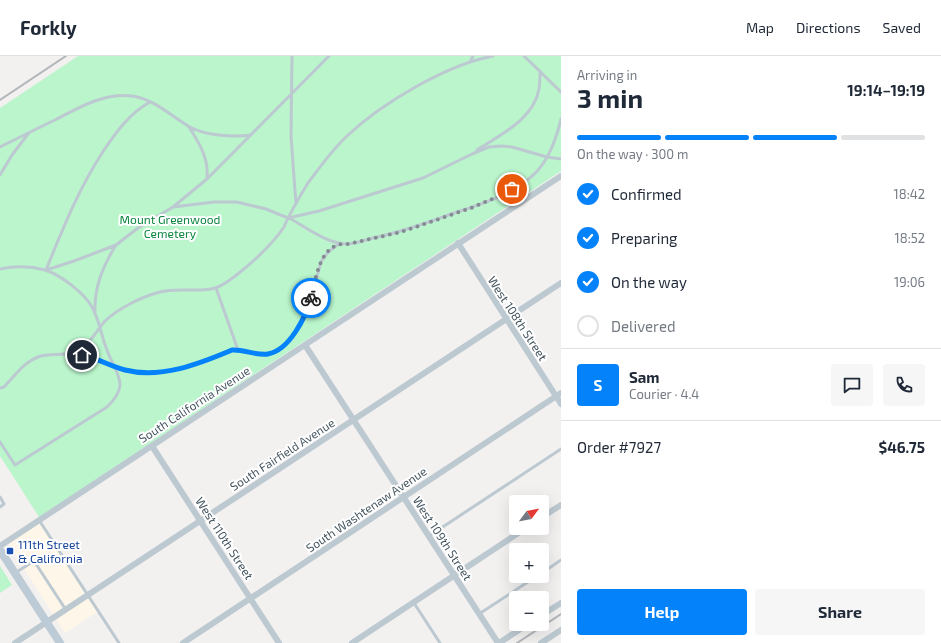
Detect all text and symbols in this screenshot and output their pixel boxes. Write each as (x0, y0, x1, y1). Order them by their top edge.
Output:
text: Forkly (20, 16, 77, 39)
text: Map (746, 19, 774, 36)
text: Directions (796, 19, 861, 36)
text: Saved (883, 19, 921, 36)
text: Arriving in (577, 67, 637, 83)
text: 19:14–19:19 (847, 81, 925, 99)
text: 3 min (577, 82, 643, 113)
text: On the way · 300 m (577, 146, 689, 162)
pin (495, 172, 529, 206)
icon: bag (501, 178, 523, 200)
icon: check (577, 183, 599, 205)
text: Confirmed (611, 185, 682, 203)
text: 18:42 (894, 186, 925, 202)
park label: Mount Greenwood Cemetery (120, 212, 220, 240)
icon: check (577, 227, 599, 249)
text: Preparing (611, 229, 677, 247)
text: 18:52 (895, 230, 925, 246)
icon: check (577, 271, 599, 293)
street label: West 108th Street (485, 273, 551, 363)
text: On the way (611, 273, 687, 291)
text: 19:06 (894, 274, 925, 290)
courier (291, 278, 331, 318)
icon: bike (300, 287, 322, 309)
text: Delivered (611, 317, 676, 335)
pin (65, 338, 99, 372)
icon: home (71, 344, 93, 366)
street label: South California Avenue (136, 363, 252, 445)
button: chat (831, 364, 873, 406)
button: phone (883, 364, 925, 406)
text: Sam (629, 368, 660, 386)
text: S (594, 376, 602, 394)
text: Courier · 4.4 (629, 386, 699, 402)
street label: South Fairfield Avenue (227, 415, 337, 493)
text: Order #7927 (577, 438, 661, 456)
text: $46.75 (879, 438, 925, 456)
street label: South Washtenaw Avenue (303, 463, 429, 555)
street label: West 109th Street (411, 493, 476, 583)
street label: West 110th Street (193, 494, 257, 582)
north arrow (509, 495, 549, 535)
map controls (509, 495, 549, 631)
place label: 111th Street & California (18, 537, 83, 565)
button: + (509, 543, 549, 583)
marker: 111th Street & California (5, 546, 15, 556)
button: Help (577, 589, 747, 635)
button: Share (755, 589, 925, 635)
button: − (509, 591, 549, 631)

